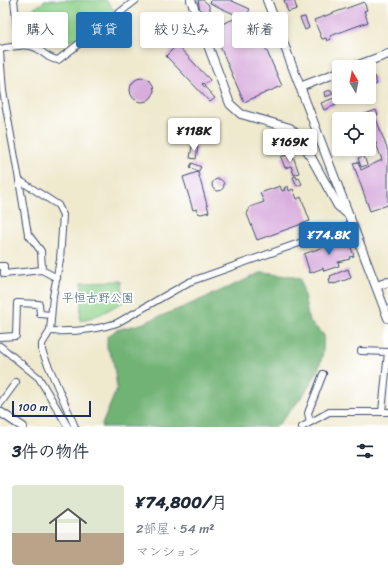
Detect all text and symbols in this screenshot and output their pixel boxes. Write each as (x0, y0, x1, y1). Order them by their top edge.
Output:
chip: 購入 (12, 12, 68, 48)
chip: 賃貸 (76, 12, 132, 48)
chip: 絞り込み (140, 12, 224, 48)
chip: 新着 (232, 12, 288, 48)
north arrow (332, 60, 376, 104)
map controls (332, 60, 376, 156)
button: locate (332, 112, 376, 156)
pin: ¥118K (166, 118, 222, 152)
text: ¥118K (177, 119, 211, 142)
pin: ¥169K (262, 129, 318, 163)
text: ¥169K (272, 130, 308, 153)
pin: ¥74.8K (296, 222, 362, 256)
text: ¥74.8K (308, 223, 350, 246)
park label: 平恒古野公園 (62, 287, 134, 309)
text: 100 m (18, 398, 48, 417)
scale bar (12, 399, 91, 418)
text: 3件の物件 (12, 436, 89, 466)
icon: filters (354, 440, 376, 462)
text: ¥74,800/月 (136, 487, 228, 517)
icon: home (44, 501, 92, 549)
text: 2部屋 · 54 m² (136, 517, 214, 540)
text: マンション (136, 540, 200, 563)

